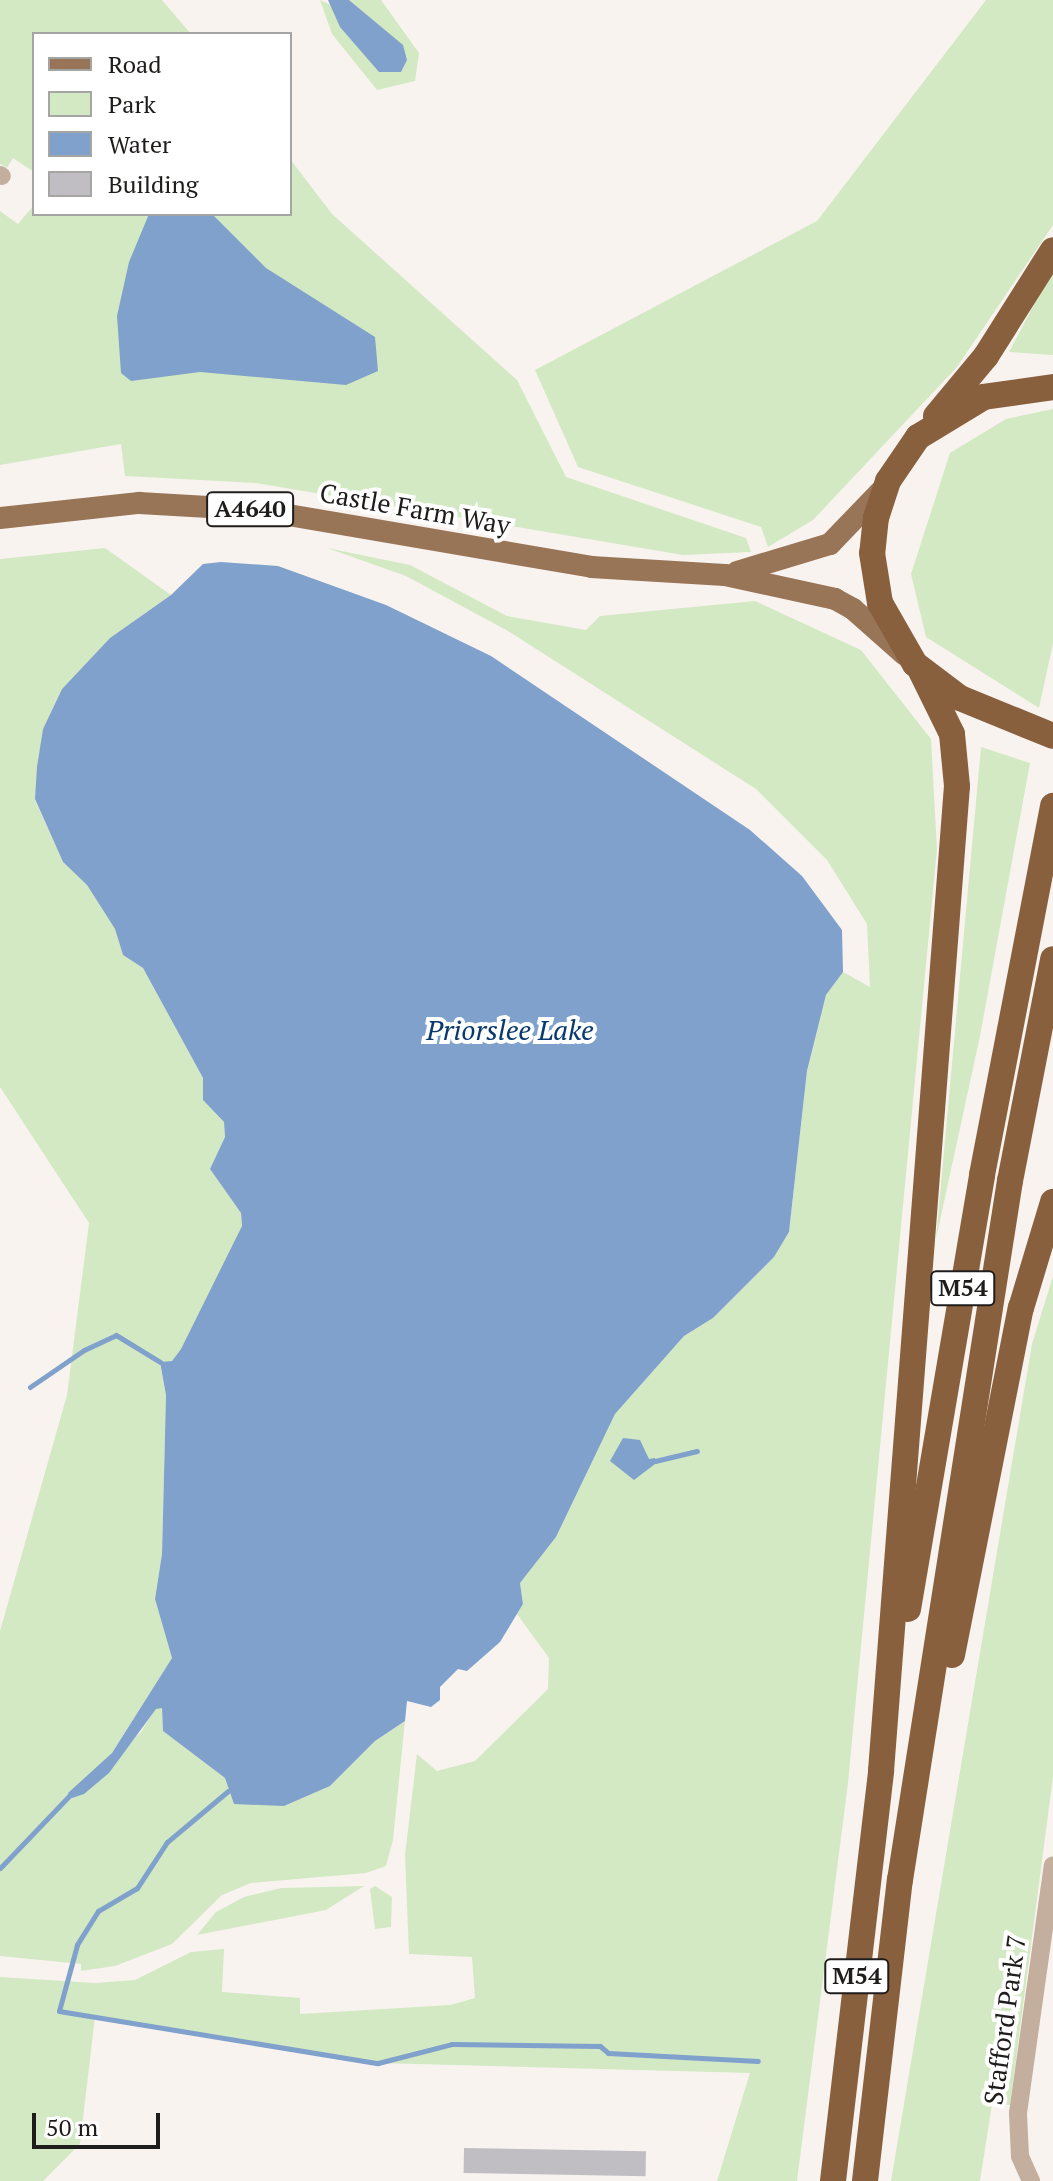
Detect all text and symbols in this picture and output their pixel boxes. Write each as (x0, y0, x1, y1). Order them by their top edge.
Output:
legend (32, 32, 292, 216)
text: Road (108, 48, 162, 80)
text: Park (108, 88, 156, 120)
text: Water (108, 128, 171, 160)
text: Building (108, 168, 198, 200)
street label: Castle Farm Way (317, 477, 513, 541)
road number: A4640 (206, 489, 294, 529)
water label: Priorslee Lake (426, 1013, 594, 1047)
road number: M54 (929, 1268, 997, 1308)
street label: Stafford Park 7 (978, 1933, 1032, 2107)
road number: M54 (823, 1956, 891, 1996)
scale bar (36, 2097, 164, 2147)
text: 50 m (46, 2111, 98, 2143)

